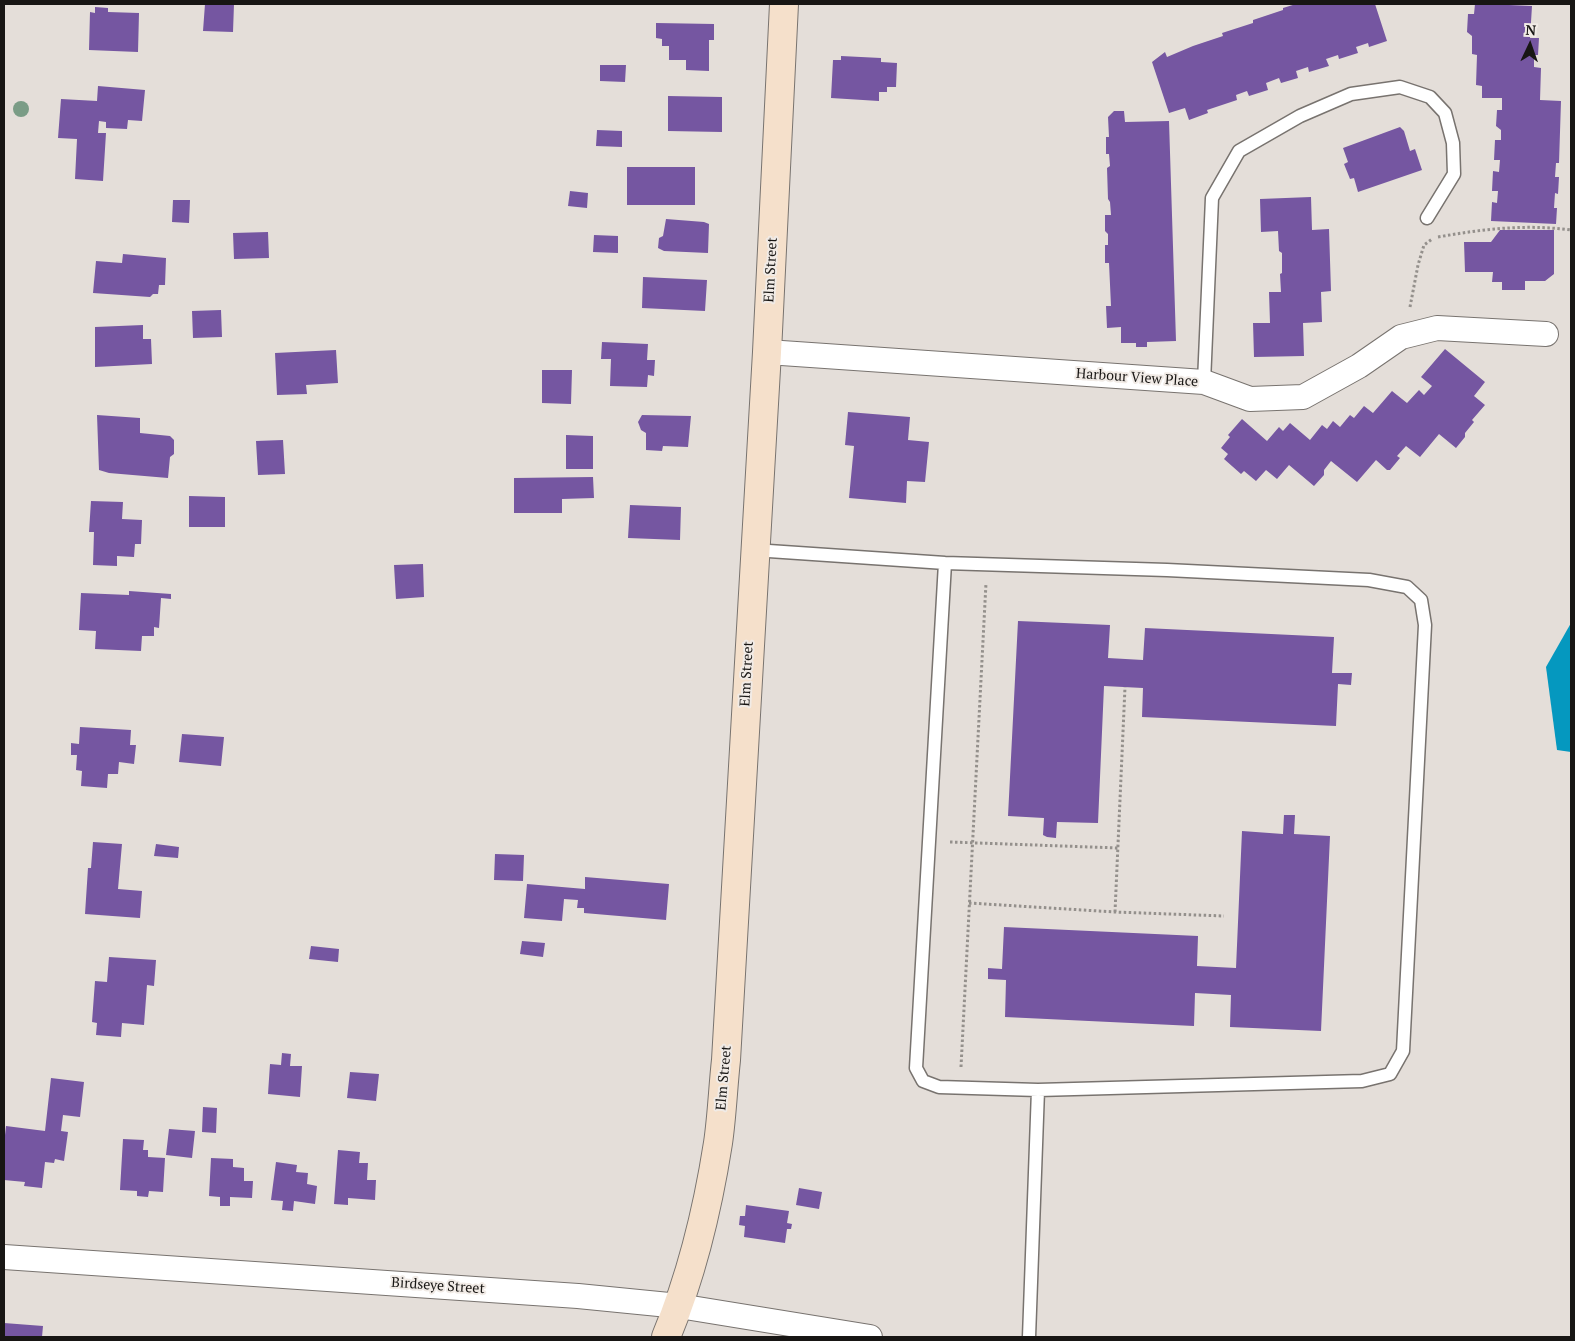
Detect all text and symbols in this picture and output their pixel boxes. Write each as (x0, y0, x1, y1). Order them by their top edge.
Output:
north arrow (1505, 20, 1555, 70)
text: N (1525, 20, 1537, 39)
street label: Elm Street (761, 237, 781, 303)
street label: Harbour View Place (1075, 365, 1199, 391)
street label: Elm Street (737, 641, 757, 707)
street label: Elm Street (713, 1045, 735, 1111)
street label: Birdseye Street (391, 1274, 485, 1298)

